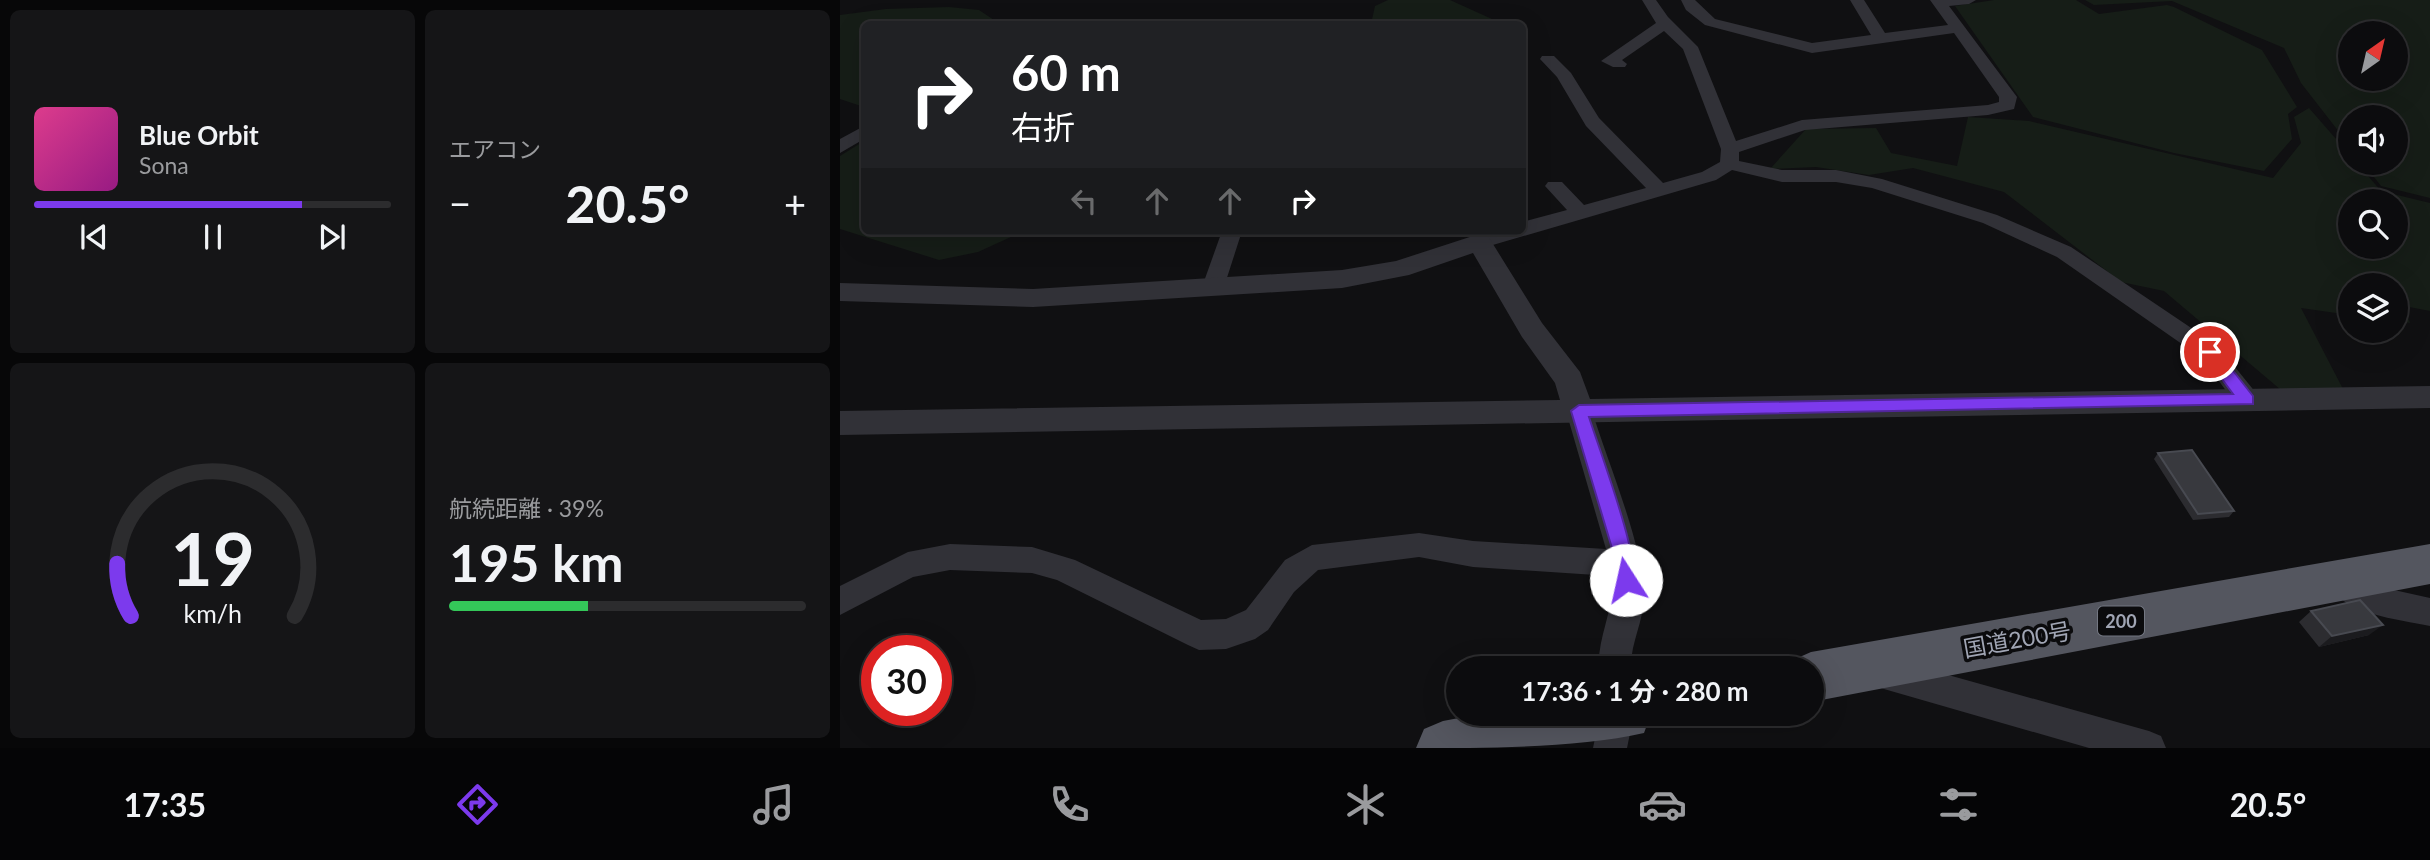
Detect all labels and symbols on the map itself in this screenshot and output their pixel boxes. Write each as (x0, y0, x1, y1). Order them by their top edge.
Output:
north arrow (2338, 21, 2408, 91)
pin (2180, 322, 2240, 382)
position arrow (1589, 543, 1663, 617)
road number: 200 (2098, 606, 2144, 636)
street label: 国道200号 (1961, 616, 2073, 662)
speed limit sign: 30 (861, 635, 952, 726)

